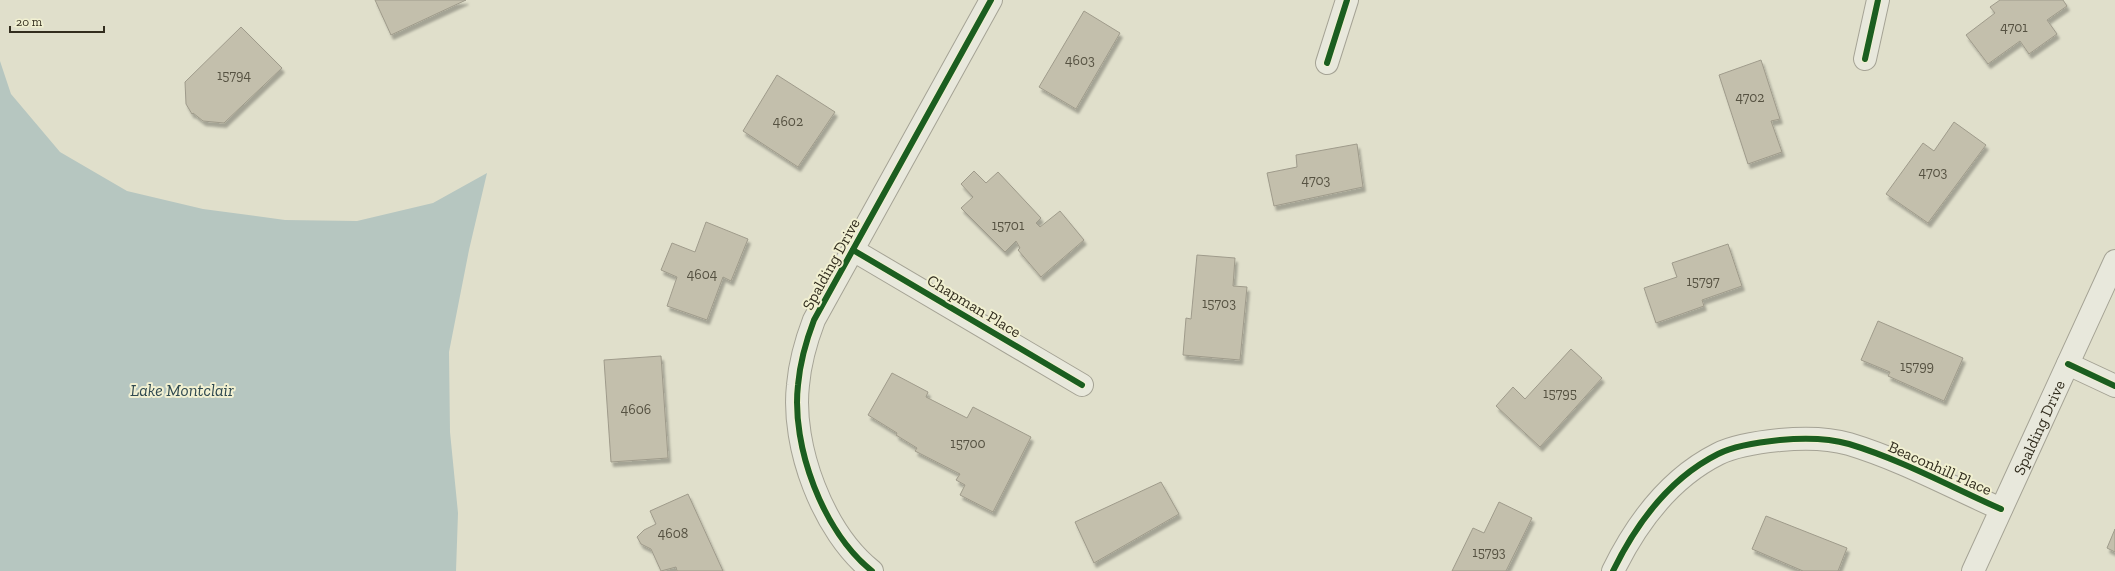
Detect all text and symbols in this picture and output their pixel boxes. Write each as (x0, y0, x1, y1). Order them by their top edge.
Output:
scale bar (10, 8, 104, 34)
text: 20 m (16, 15, 43, 29)
house number: 4701 (2000, 19, 2028, 36)
house number: 4603 (1065, 52, 1095, 69)
house number: 15794 (217, 67, 252, 84)
house number: 4702 (1735, 89, 1765, 106)
house number: 4602 (773, 113, 803, 130)
house number: 4703 (1919, 164, 1948, 181)
house number: 4703 (1302, 172, 1331, 189)
street label: Spalding Drive (798, 215, 864, 313)
house number: 15701 (992, 217, 1025, 234)
house number: 4604 (687, 266, 718, 283)
street label: Chapman Place (924, 270, 1024, 342)
house number: 15797 (1686, 273, 1720, 290)
house number: 15703 (1202, 295, 1236, 312)
house number: 15799 (1900, 358, 1934, 375)
street label: Spalding Drive (2009, 377, 2069, 478)
water label: Lake Montclair (130, 380, 234, 400)
house number: 15795 (1543, 385, 1577, 402)
house number: 4606 (621, 401, 651, 418)
house number: 15700 (950, 435, 986, 452)
street label: Beaconhill Place (1885, 437, 1995, 499)
house number: 4608 (658, 525, 688, 542)
house number: 15793 (1472, 544, 1506, 561)

